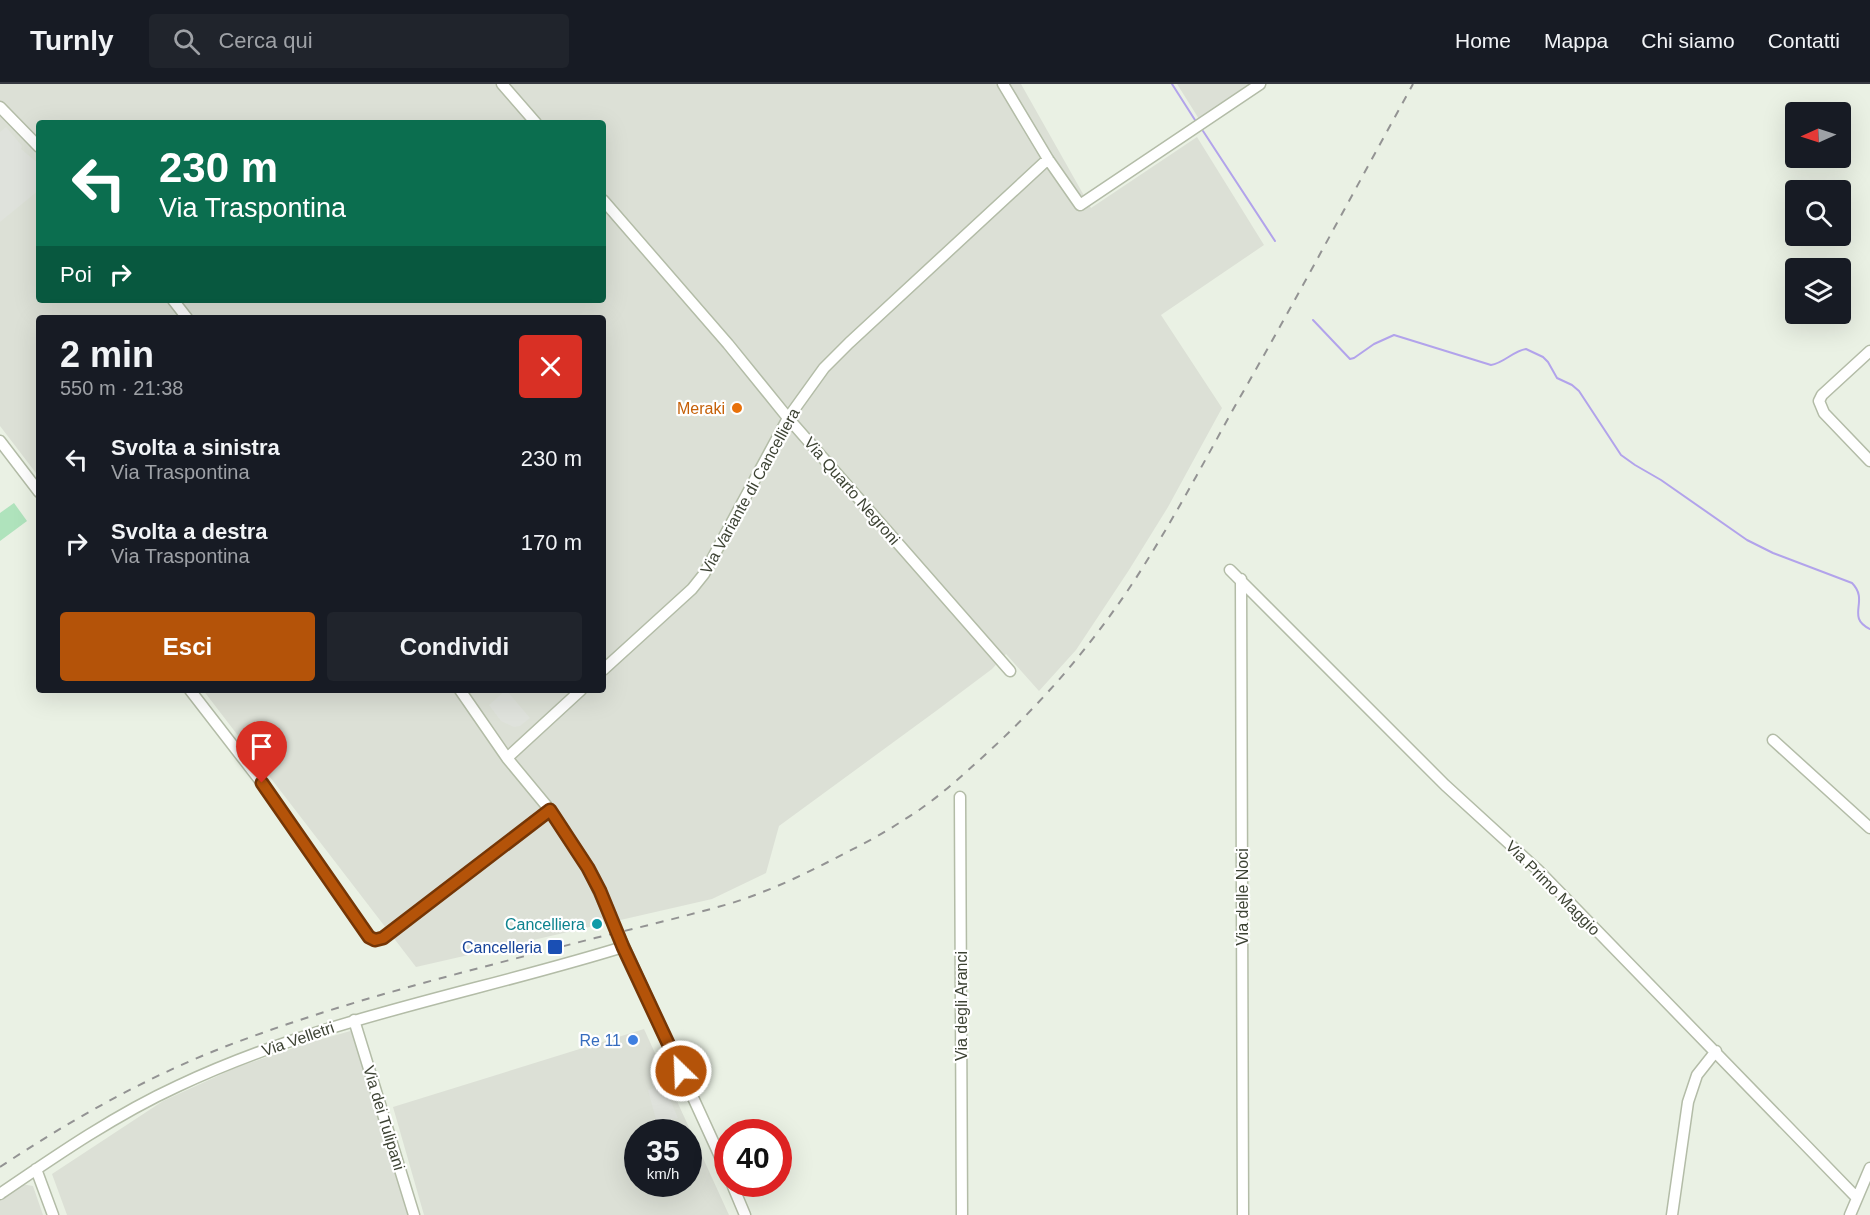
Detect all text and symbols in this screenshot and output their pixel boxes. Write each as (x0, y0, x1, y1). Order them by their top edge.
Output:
search box (149, 14, 569, 68)
text: Turnly (30, 25, 113, 56)
icon: search (170, 25, 203, 58)
text: Cerca qui (218, 28, 313, 53)
text: Home (1455, 29, 1511, 52)
text: Mappa (1544, 29, 1608, 52)
text: Chi siamo (1641, 29, 1735, 52)
text: Contatti (1768, 29, 1840, 52)
north arrow (1785, 102, 1851, 168)
map controls (1785, 102, 1851, 324)
icon: left (60, 144, 138, 222)
text: 230 m (159, 144, 278, 191)
button: search (1785, 180, 1851, 246)
text: Via Traspontina (159, 193, 346, 223)
icon: right (104, 258, 137, 291)
button: layers (1785, 258, 1851, 324)
text: Poi (60, 262, 92, 287)
text: 2 min (60, 334, 154, 375)
button: close (519, 335, 582, 398)
text: 550 m · 21:38 (60, 377, 183, 399)
place label: Meraki (677, 400, 725, 417)
marker: Meraki (730, 401, 744, 415)
street label: Via Variante di Cancelliera (697, 405, 803, 577)
street label: Via Quarto Negroni (801, 434, 903, 548)
text: Svolta a sinistra (111, 435, 280, 460)
icon: left (60, 443, 93, 476)
text: 230 m (521, 446, 582, 471)
text: Via Traspontina (111, 461, 250, 483)
text: Svolta a destra (111, 519, 268, 544)
icon: right (60, 527, 93, 560)
text: 170 m (521, 530, 582, 555)
text: Via Traspontina (111, 545, 250, 567)
button: Esci (60, 612, 315, 681)
button: Condividi (327, 612, 582, 681)
pin (236, 721, 287, 783)
icon: arrive (245, 730, 278, 763)
street label: Via Primo Maggio (1502, 837, 1604, 939)
street label: Via delle Noci (1234, 848, 1251, 946)
place label: Cancelliera (505, 916, 585, 933)
marker: Cancelliera (590, 917, 604, 931)
marker: Cancelleria (546, 938, 564, 956)
place label: Cancelleria (462, 939, 542, 956)
street label: Via degli Aranci (953, 951, 970, 1061)
street label: Via Velletri (260, 1019, 336, 1059)
place label: Re 11 (579, 1032, 621, 1049)
marker: Re 11 (626, 1033, 640, 1047)
position arrow (649, 1039, 713, 1103)
street label: Via dei Tulipani (360, 1064, 408, 1172)
speed limit sign: 40 (714, 1119, 792, 1197)
text: 35 (646, 1134, 680, 1167)
text: km/h (647, 1165, 679, 1182)

